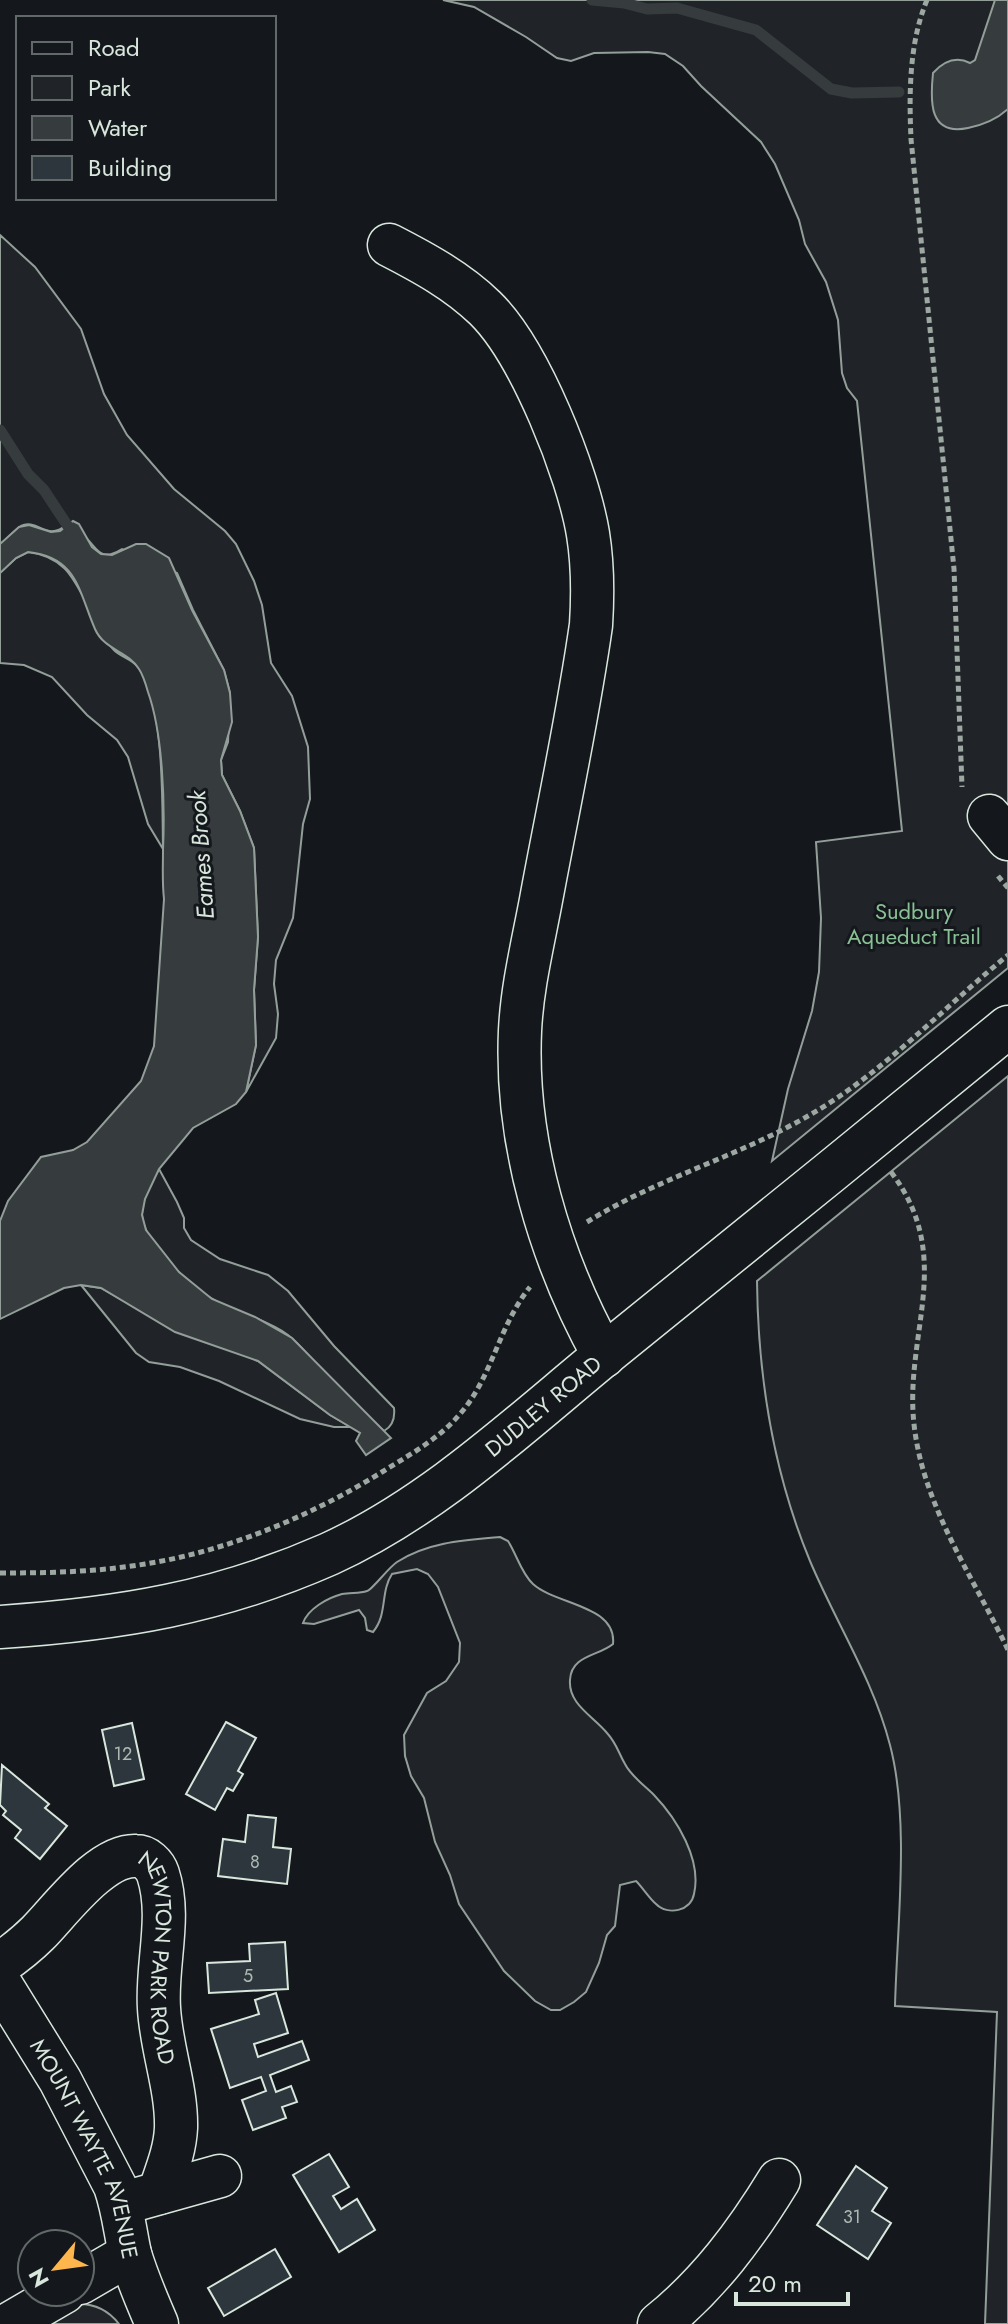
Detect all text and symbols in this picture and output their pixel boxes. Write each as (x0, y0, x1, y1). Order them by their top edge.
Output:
legend (16, 16, 276, 200)
text: Road (88, 30, 140, 65)
text: Park (88, 70, 131, 105)
text: Water (88, 110, 148, 145)
text: Building (88, 150, 172, 185)
water label: Eames Brook (179, 788, 223, 921)
park label: Sudbury Aqueduct Trail (847, 895, 981, 952)
street label: DUDLEY ROAD (478, 1348, 608, 1464)
house number: 12 (114, 1741, 132, 1767)
street label: NEWTON PARK ROAD (132, 1842, 183, 2067)
house number: 8 (250, 1849, 260, 1875)
house number: 5 (243, 1963, 253, 1989)
street label: MOUNT WAYTE AVENUE (22, 2033, 147, 2262)
house number: 31 (843, 2204, 861, 2230)
north arrow (16, 2228, 96, 2308)
scale bar (736, 2256, 848, 2306)
text: N (20, 2262, 57, 2293)
text: 20 m (748, 2266, 802, 2301)

